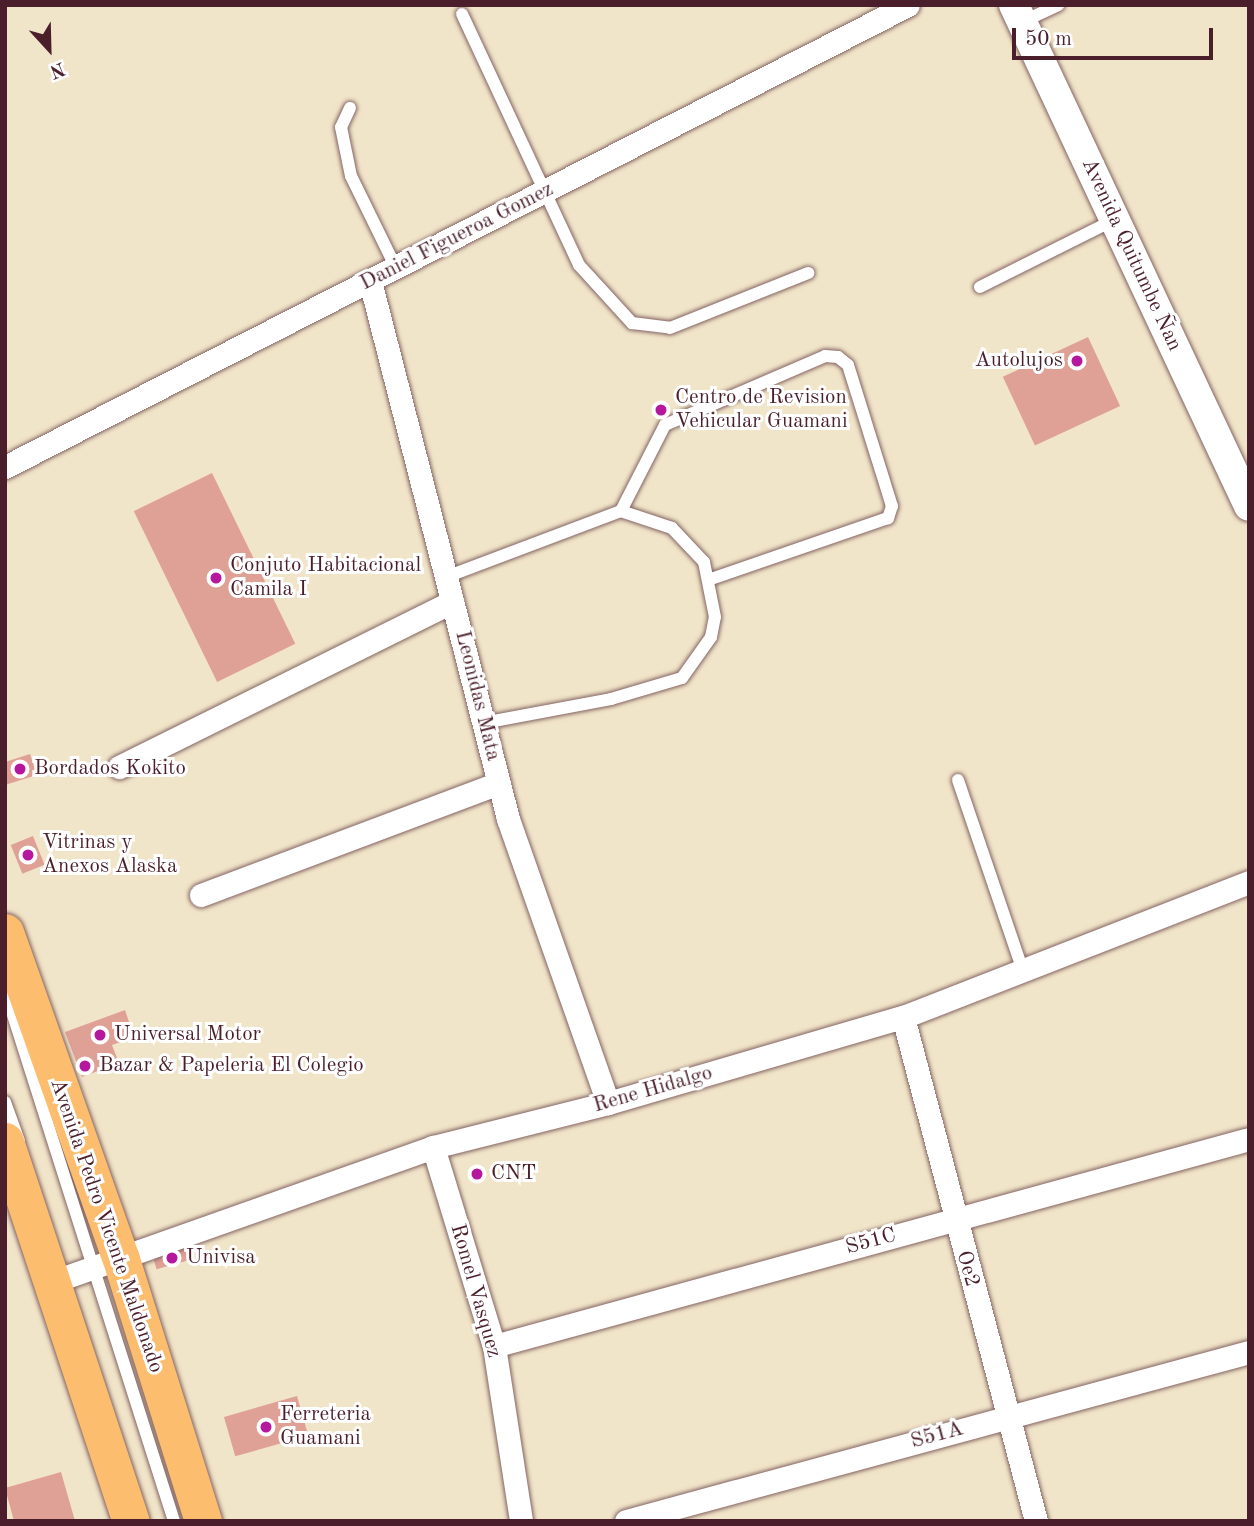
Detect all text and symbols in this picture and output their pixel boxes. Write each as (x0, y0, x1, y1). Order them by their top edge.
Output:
north arrow (14, 14, 84, 84)
scale bar (1016, 14, 1217, 58)
text: 50 m (1025, 29, 1072, 50)
text: N (47, 57, 67, 80)
street label: Avenida Quitumbe Ñan (1075, 155, 1187, 355)
street label: Daniel Figueroa Gomez (356, 177, 558, 297)
place label: Autolujos (975, 348, 1063, 374)
marker: Autolujos (1069, 353, 1085, 369)
place label: Centro de Revision Vehicular Guamani (675, 385, 848, 435)
marker: Centro de Revision Vehicular Guamani (653, 402, 669, 418)
place label: Conjuto Habitacional Camila I (230, 553, 421, 603)
marker: Conjuto Habitacional Camila I (208, 570, 224, 586)
street label: Leonidas Mata (449, 628, 505, 764)
place label: Bordados Kokito (34, 756, 186, 782)
marker: Bordados Kokito (12, 761, 28, 777)
place label: Vitrinas y Anexos Alaska (42, 830, 177, 880)
marker: Vitrinas y Anexos Alaska (20, 847, 36, 863)
place label: Universal Motor (114, 1022, 261, 1048)
marker: Universal Motor (92, 1027, 108, 1043)
place label: Bazar & Papeleria El Colegio (99, 1053, 364, 1079)
marker: Bazar & Papeleria El Colegio (77, 1058, 93, 1074)
street label: Rene Hidalgo (591, 1061, 715, 1119)
street label: Avenida Pedro Vicente Maldonado (44, 1076, 168, 1376)
place label: CNT (491, 1161, 536, 1187)
marker: CNT (469, 1166, 485, 1182)
street label: Romel Vasquez (444, 1221, 506, 1361)
street label: S51C (843, 1223, 899, 1261)
place label: Univisa (186, 1245, 256, 1271)
street label: Oe2 (950, 1248, 984, 1290)
marker: Univisa (164, 1250, 180, 1266)
place label: Ferreteria Guamani (280, 1402, 371, 1452)
street label: S51A (908, 1417, 966, 1455)
marker: Ferreteria Guamani (258, 1419, 274, 1435)

